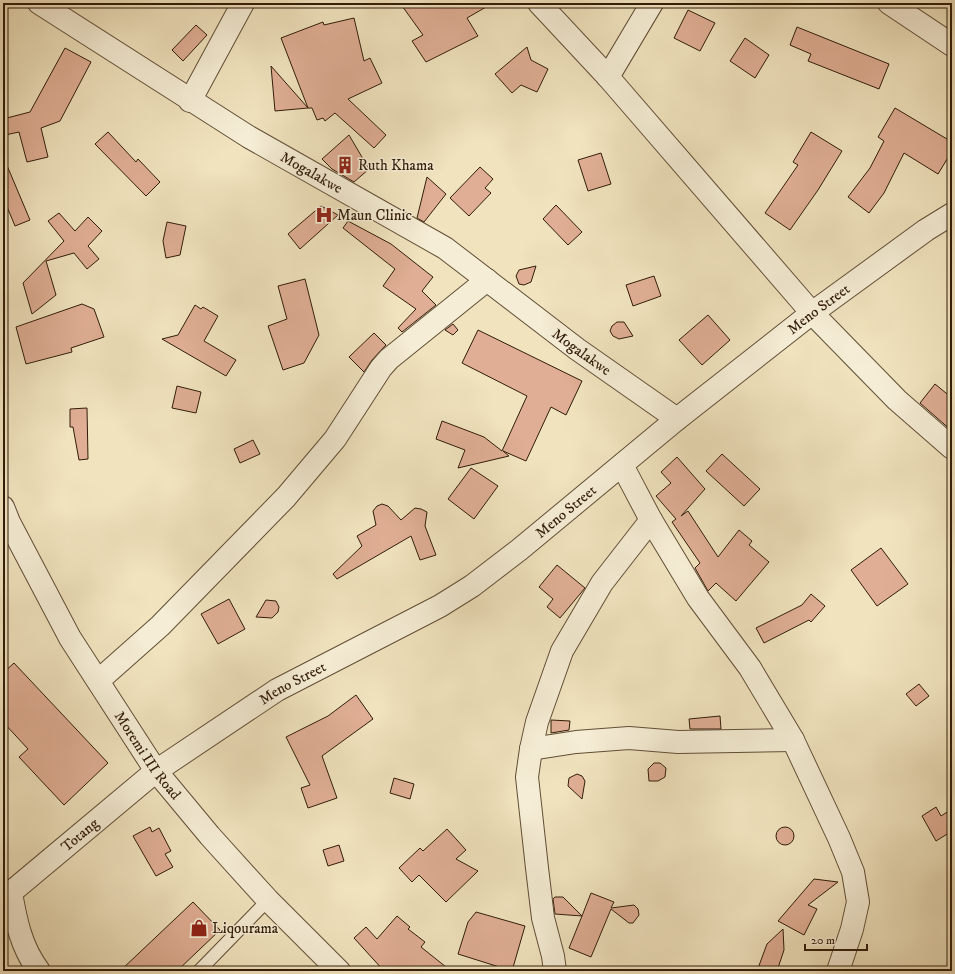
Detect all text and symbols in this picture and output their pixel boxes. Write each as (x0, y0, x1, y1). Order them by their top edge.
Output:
street label: Mogalakwe (277, 147, 346, 198)
building icon: Ruth Khama (335, 155, 355, 175)
place label: Ruth Khama (358, 156, 434, 175)
hospital icon: Maun Clinic (314, 205, 334, 225)
place label: Maun Clinic (337, 206, 412, 225)
street label: Meno Street (783, 279, 854, 338)
street label: Mogalakwe (548, 324, 615, 380)
street label: Meno Street (531, 480, 600, 542)
street label: Meno Street (255, 657, 329, 709)
street label: Moremi III Road (110, 707, 186, 804)
street label: Totang (57, 813, 103, 856)
shop icon: Liqourama (189, 918, 209, 938)
place label: Liqourama (212, 919, 279, 938)
scale bar (805, 926, 867, 952)
text: 20 m (811, 933, 835, 948)

